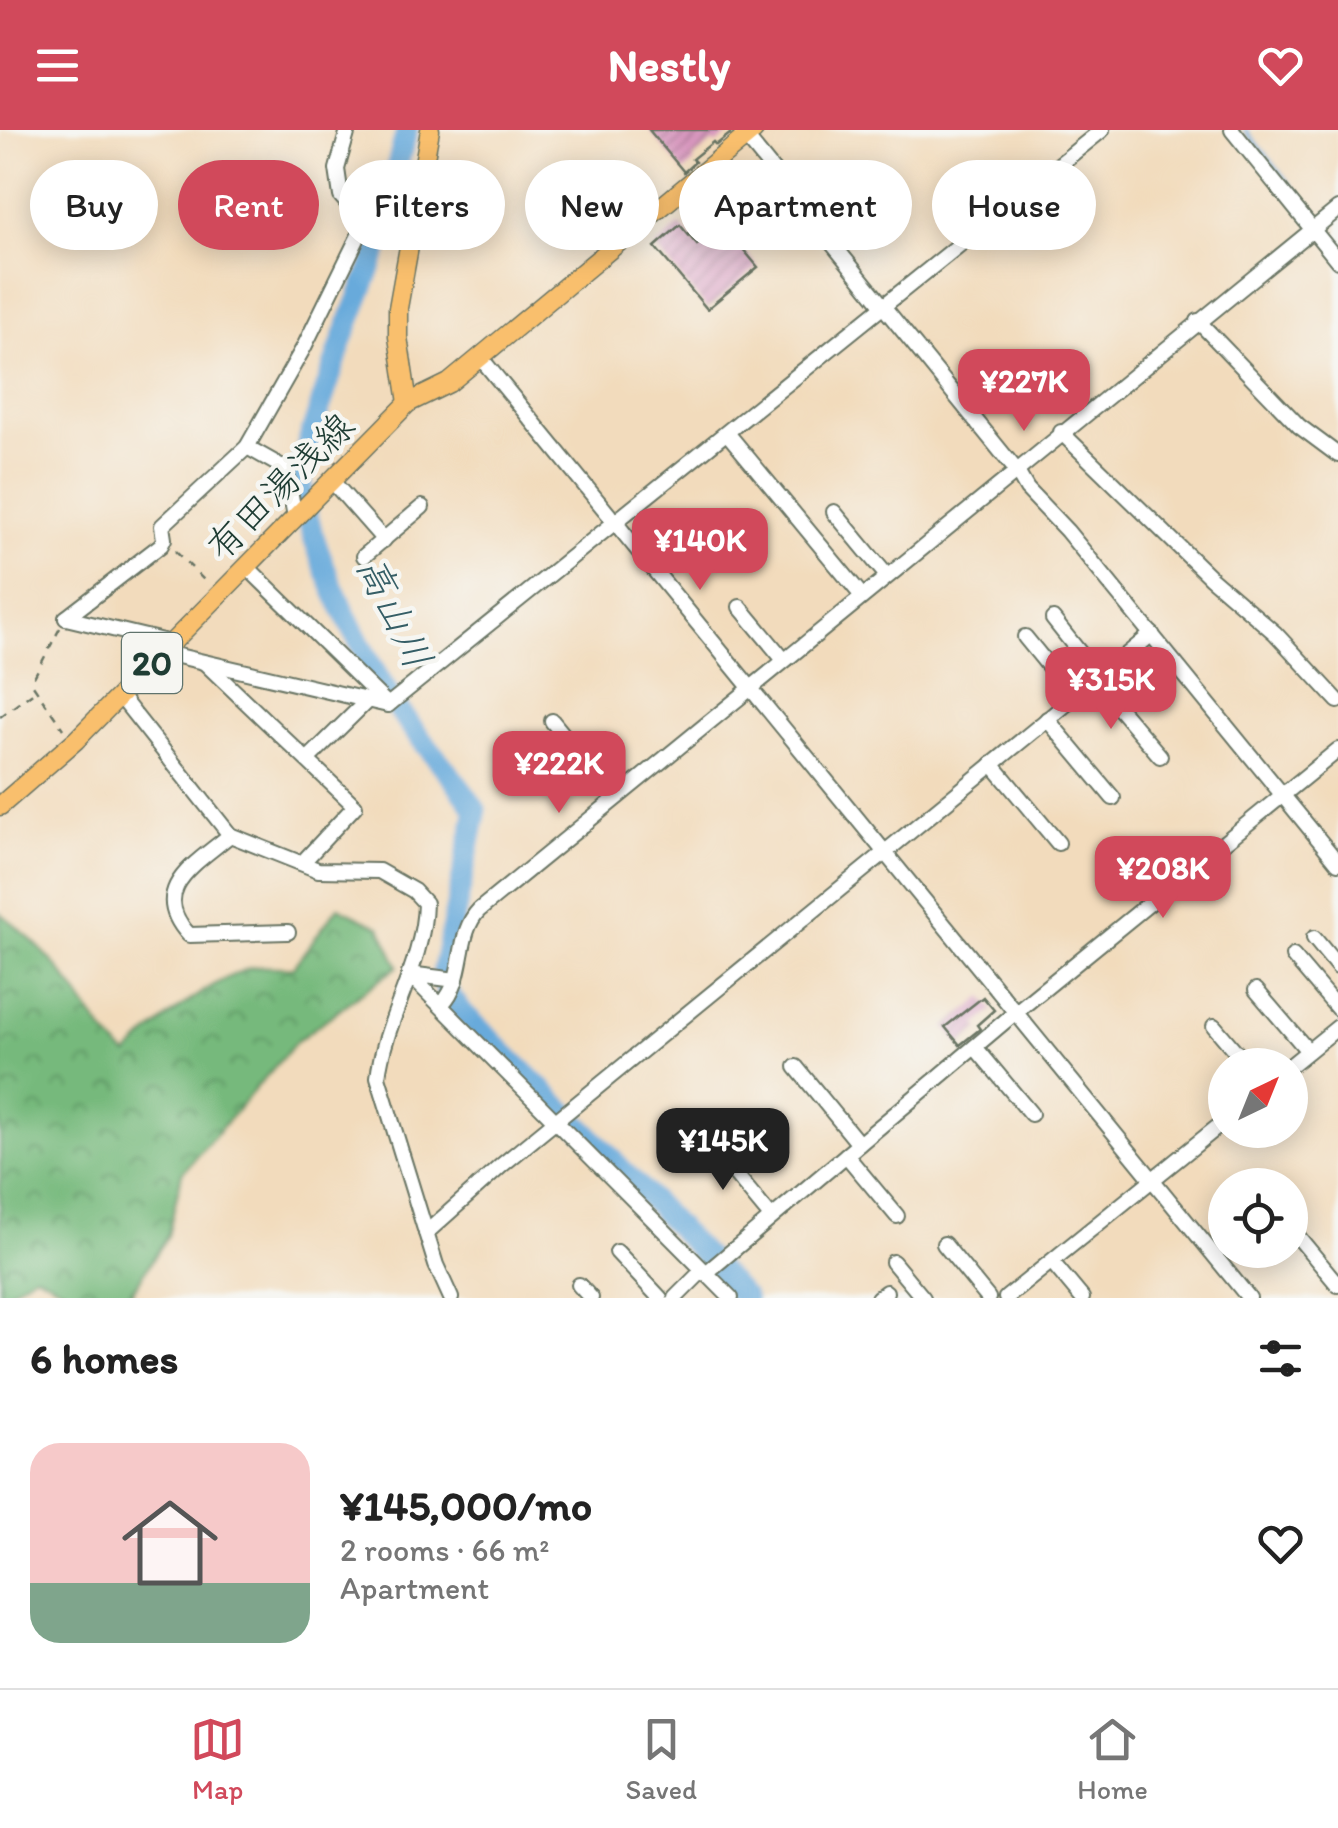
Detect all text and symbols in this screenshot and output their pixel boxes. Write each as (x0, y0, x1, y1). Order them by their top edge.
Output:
icon: menu (30, 38, 85, 93)
text: Nestly (608, 38, 730, 92)
icon: heart (1253, 38, 1308, 93)
chip: Buy (30, 160, 158, 250)
chip: Rent (178, 160, 319, 250)
chip: Filters (339, 160, 505, 250)
chip: New (525, 160, 659, 250)
chip: Apartment (679, 160, 912, 250)
chip: House (932, 160, 1096, 250)
pin: ¥227K (954, 349, 1094, 434)
text: ¥227K (980, 362, 1068, 400)
street label: 有田湯浅線 (197, 403, 363, 569)
pin: ¥140K (630, 508, 770, 593)
text: ¥140K (654, 521, 746, 559)
water label: 高山川 (347, 548, 443, 676)
road number: 20 (122, 633, 182, 693)
pin: ¥315K (1041, 647, 1181, 732)
text: ¥315K (1067, 660, 1155, 698)
pin: ¥222K (489, 731, 629, 816)
text: ¥222K (515, 744, 603, 782)
pin: ¥208K (1093, 836, 1233, 921)
text: ¥208K (1117, 849, 1209, 887)
north arrow (1208, 1048, 1308, 1148)
map controls (1208, 1048, 1308, 1268)
pin: ¥145K (653, 1108, 793, 1193)
text: ¥145K (678, 1121, 768, 1159)
button: locate (1208, 1168, 1308, 1268)
icon: filters (1253, 1331, 1308, 1386)
text: 6 homes (30, 1333, 178, 1384)
text: ¥145,000/mo (340, 1480, 592, 1531)
icon: home (110, 1483, 230, 1603)
icon: heart (1253, 1516, 1308, 1571)
text: 2 rooms · 66 m² (340, 1531, 550, 1569)
text: Apartment (340, 1569, 489, 1607)
tab: Map (190, 1712, 245, 1806)
tab: Saved (625, 1712, 697, 1806)
tab: Home (1077, 1712, 1148, 1806)

